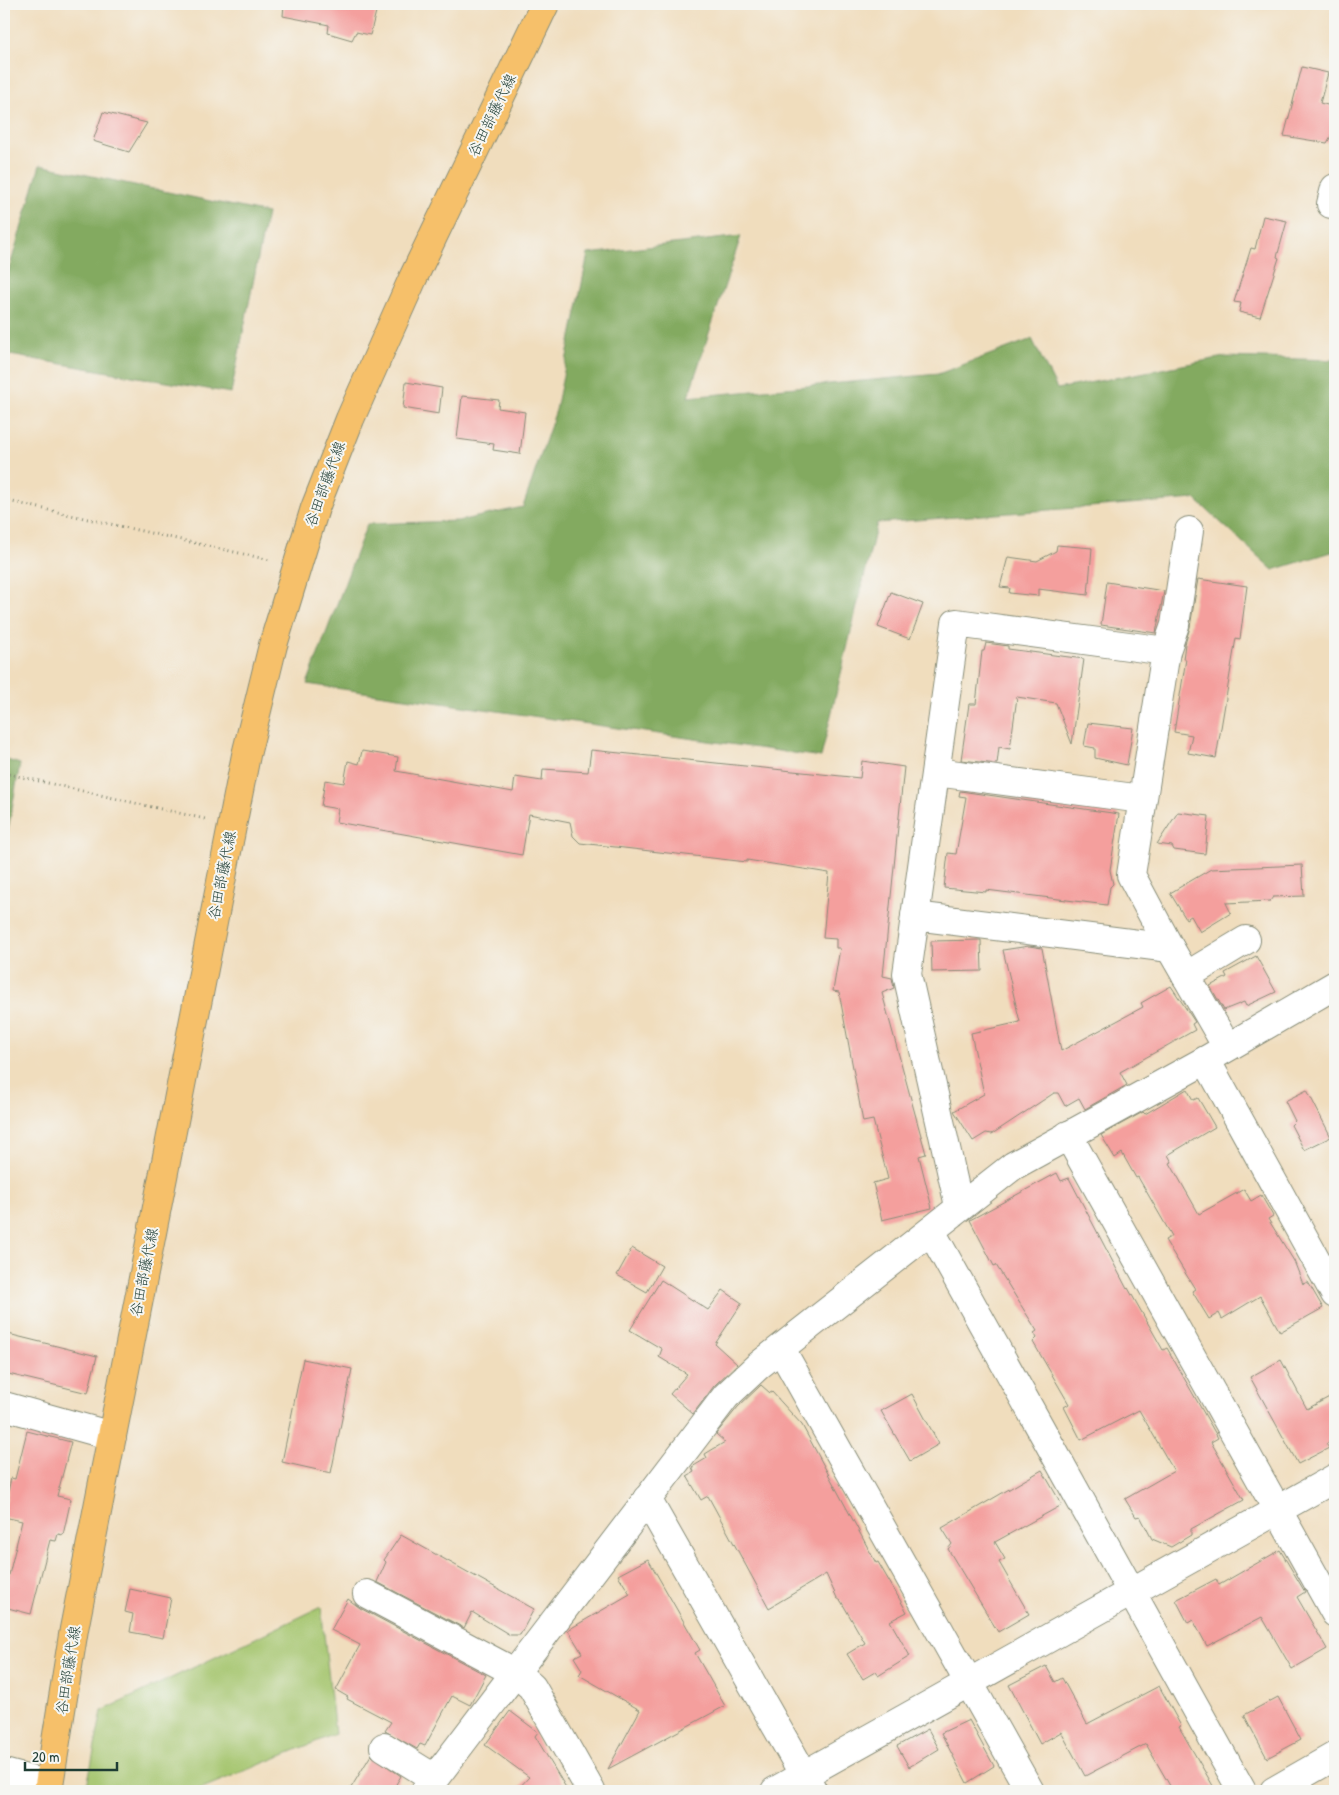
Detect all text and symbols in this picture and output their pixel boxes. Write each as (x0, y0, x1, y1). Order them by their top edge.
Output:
street label: 谷田部藤代線 (462, 70, 521, 160)
street label: 谷田部藤代線 (299, 438, 350, 530)
street label: 谷田部藤代線 (203, 829, 240, 921)
street label: 谷田部藤代線 (125, 1226, 162, 1318)
street label: 谷田部藤代線 (50, 1624, 85, 1716)
scale bar (25, 1740, 118, 1772)
text: 20 m (32, 1746, 59, 1767)

